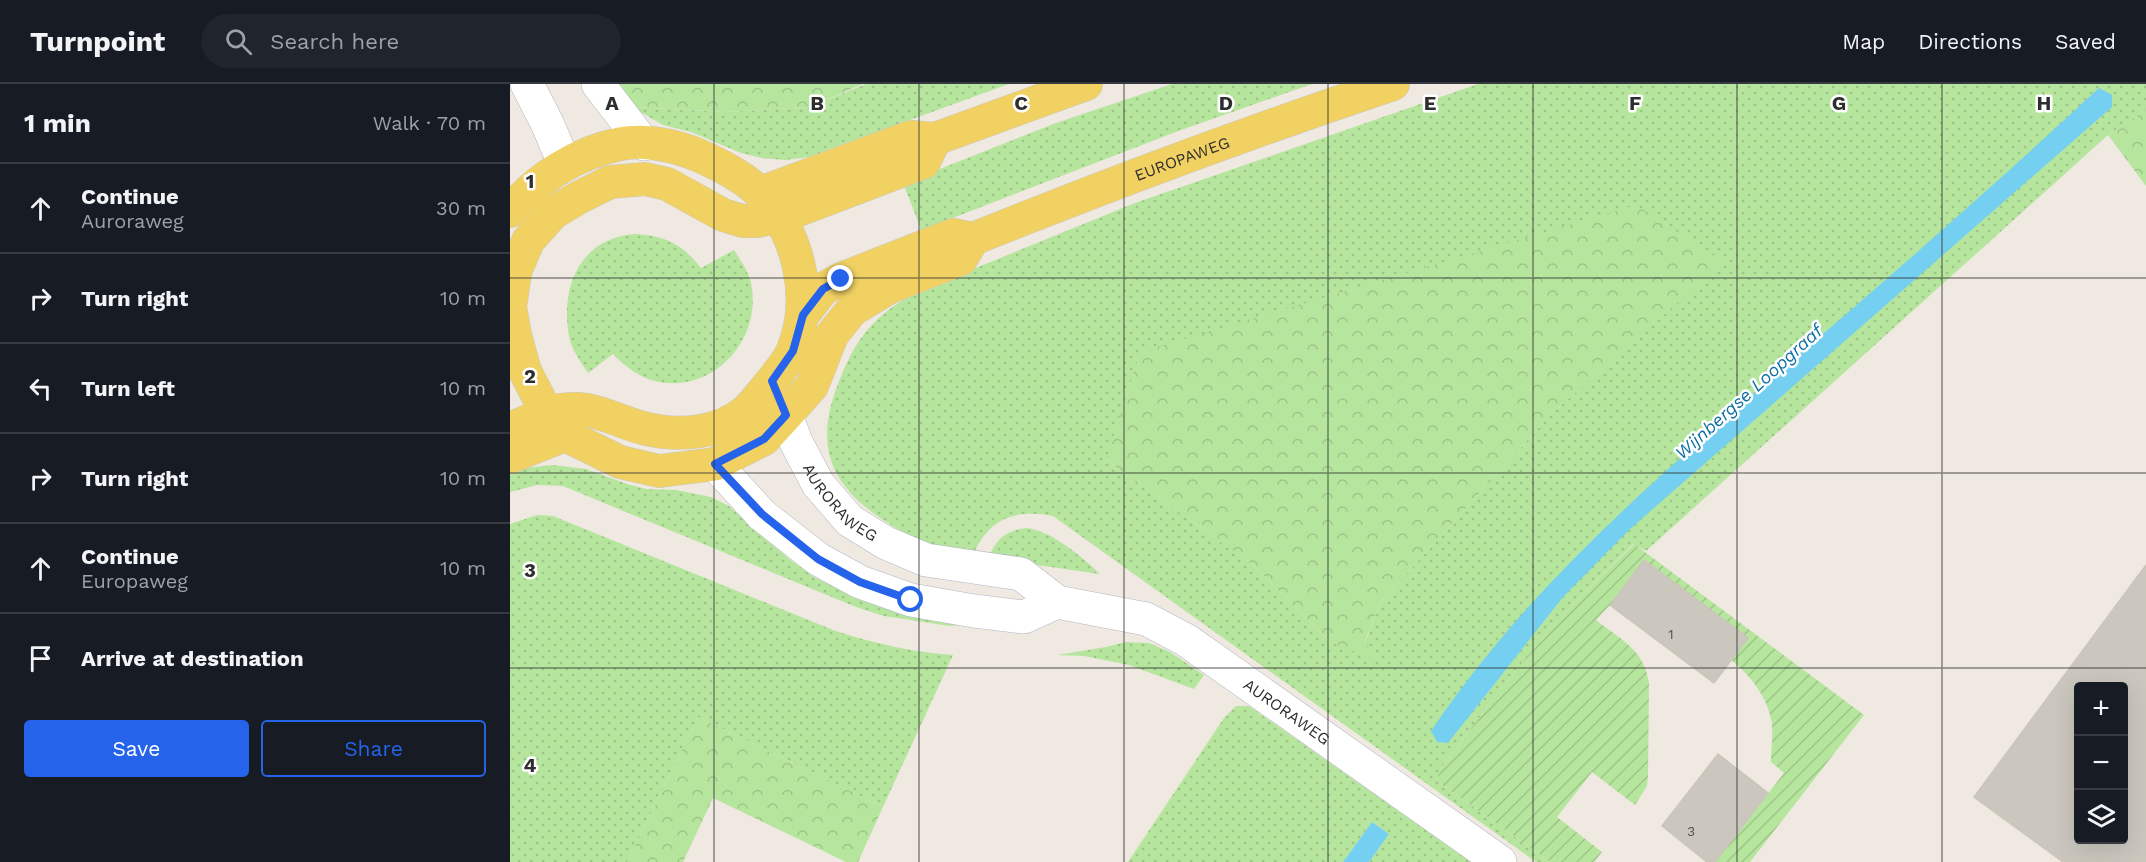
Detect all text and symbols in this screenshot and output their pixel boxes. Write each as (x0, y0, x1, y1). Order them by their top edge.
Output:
search box (201, 14, 621, 68)
text: Turnpoint (30, 25, 165, 58)
icon: search (222, 25, 255, 58)
text: Search here (270, 29, 399, 54)
text: Map (1842, 29, 1885, 54)
text: Directions (1918, 29, 2022, 54)
text: Saved (2055, 29, 2116, 54)
text: A (605, 91, 619, 115)
text: B (810, 91, 824, 115)
text: C (1014, 91, 1028, 115)
text: D (1219, 91, 1233, 115)
text: E (1424, 91, 1436, 115)
text: F (1629, 91, 1641, 115)
text: G (1832, 91, 1846, 115)
text: H (2037, 91, 2051, 115)
text: 1 min (24, 108, 91, 138)
text: Walk · 70 m (373, 111, 486, 135)
street label: EUROPAWEG (1132, 133, 1232, 185)
text: 1 (526, 169, 534, 193)
text: Continue (81, 184, 179, 209)
icon: ahead (24, 192, 57, 225)
text: 30 m (436, 196, 486, 220)
text: Auroraweg (81, 209, 184, 233)
route end (827, 265, 853, 291)
icon: right (24, 282, 57, 315)
text: Turn right (81, 286, 188, 311)
text: 10 m (440, 286, 486, 310)
water label: Wijnbergse Loopgraaf (1671, 319, 1828, 463)
text: 2 (524, 364, 536, 388)
icon: left (24, 372, 57, 405)
text: Turn left (81, 376, 175, 401)
text: 10 m (440, 376, 486, 400)
street label: AURORAWEG (799, 460, 881, 546)
icon: right (24, 462, 57, 495)
text: Turn right (81, 466, 188, 491)
text: 10 m (440, 466, 486, 490)
text: Continue (81, 544, 179, 569)
icon: ahead (24, 552, 57, 585)
text: 10 m (440, 556, 486, 580)
text: 3 (524, 558, 536, 582)
text: Europaweg (81, 569, 188, 593)
route start (897, 586, 923, 612)
house number: 1 (1668, 626, 1674, 642)
icon: arrive (24, 642, 57, 675)
text: Arrive at destination (81, 646, 304, 671)
street label: AURORAWEG (1240, 675, 1334, 749)
map controls (2074, 682, 2128, 844)
button: + (2074, 682, 2128, 736)
button: Save (24, 720, 249, 777)
button: Share (261, 720, 486, 777)
button: − (2074, 736, 2128, 790)
text: 4 (524, 753, 537, 777)
button: layers (2074, 790, 2128, 844)
house number: 3 (1687, 823, 1695, 839)

